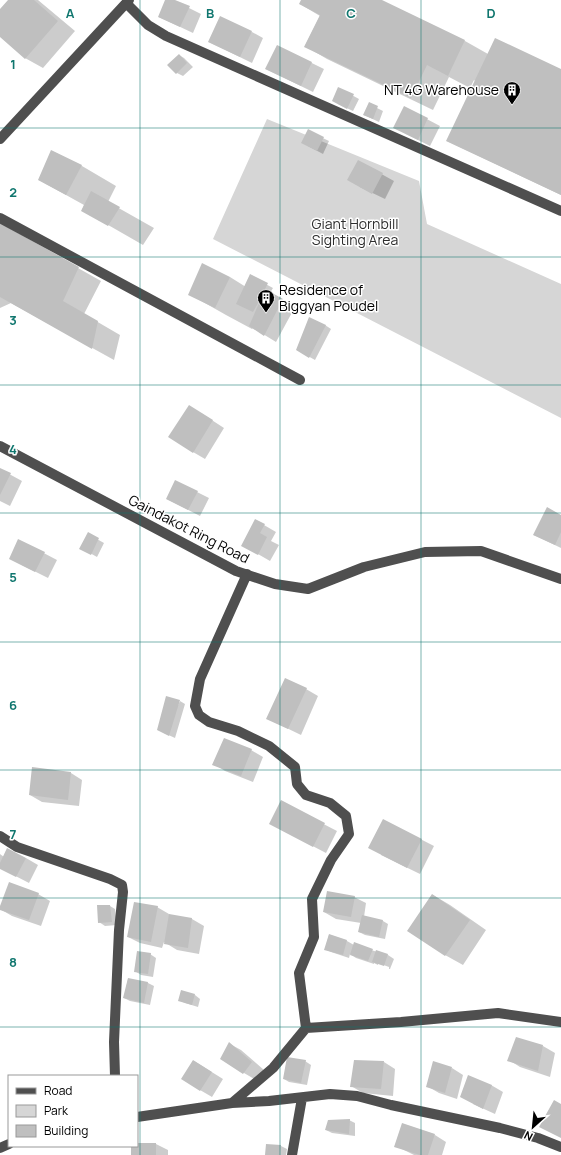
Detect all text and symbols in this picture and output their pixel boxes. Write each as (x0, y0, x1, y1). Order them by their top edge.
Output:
text: A (66, 4, 75, 22)
text: B (206, 4, 214, 22)
text: C (346, 4, 356, 22)
text: D (486, 4, 496, 22)
text: 1 (10, 55, 16, 73)
place label: NT 4G Warehouse (384, 80, 499, 99)
building icon: NT 4G Warehouse (502, 80, 522, 105)
text: 2 (9, 183, 17, 201)
park label: Giant Hornbill Sighting Area (312, 214, 398, 249)
place label: Residence of Biggyan Poudel (279, 280, 378, 315)
building icon: Residence of Biggyan Poudel (256, 288, 276, 313)
text: 3 (9, 311, 17, 329)
text: 4 (9, 440, 17, 458)
street label: Gaindakot Ring Road (125, 490, 253, 567)
text: 5 (9, 568, 17, 586)
text: 6 (9, 696, 17, 714)
text: 7 (10, 825, 17, 843)
text: 8 (9, 953, 17, 971)
legend (8, 1075, 138, 1147)
text: Road (44, 1082, 72, 1099)
text: Park (44, 1102, 69, 1119)
north arrow (513, 1107, 553, 1147)
text: Building (44, 1122, 88, 1139)
text: N (521, 1128, 535, 1145)

